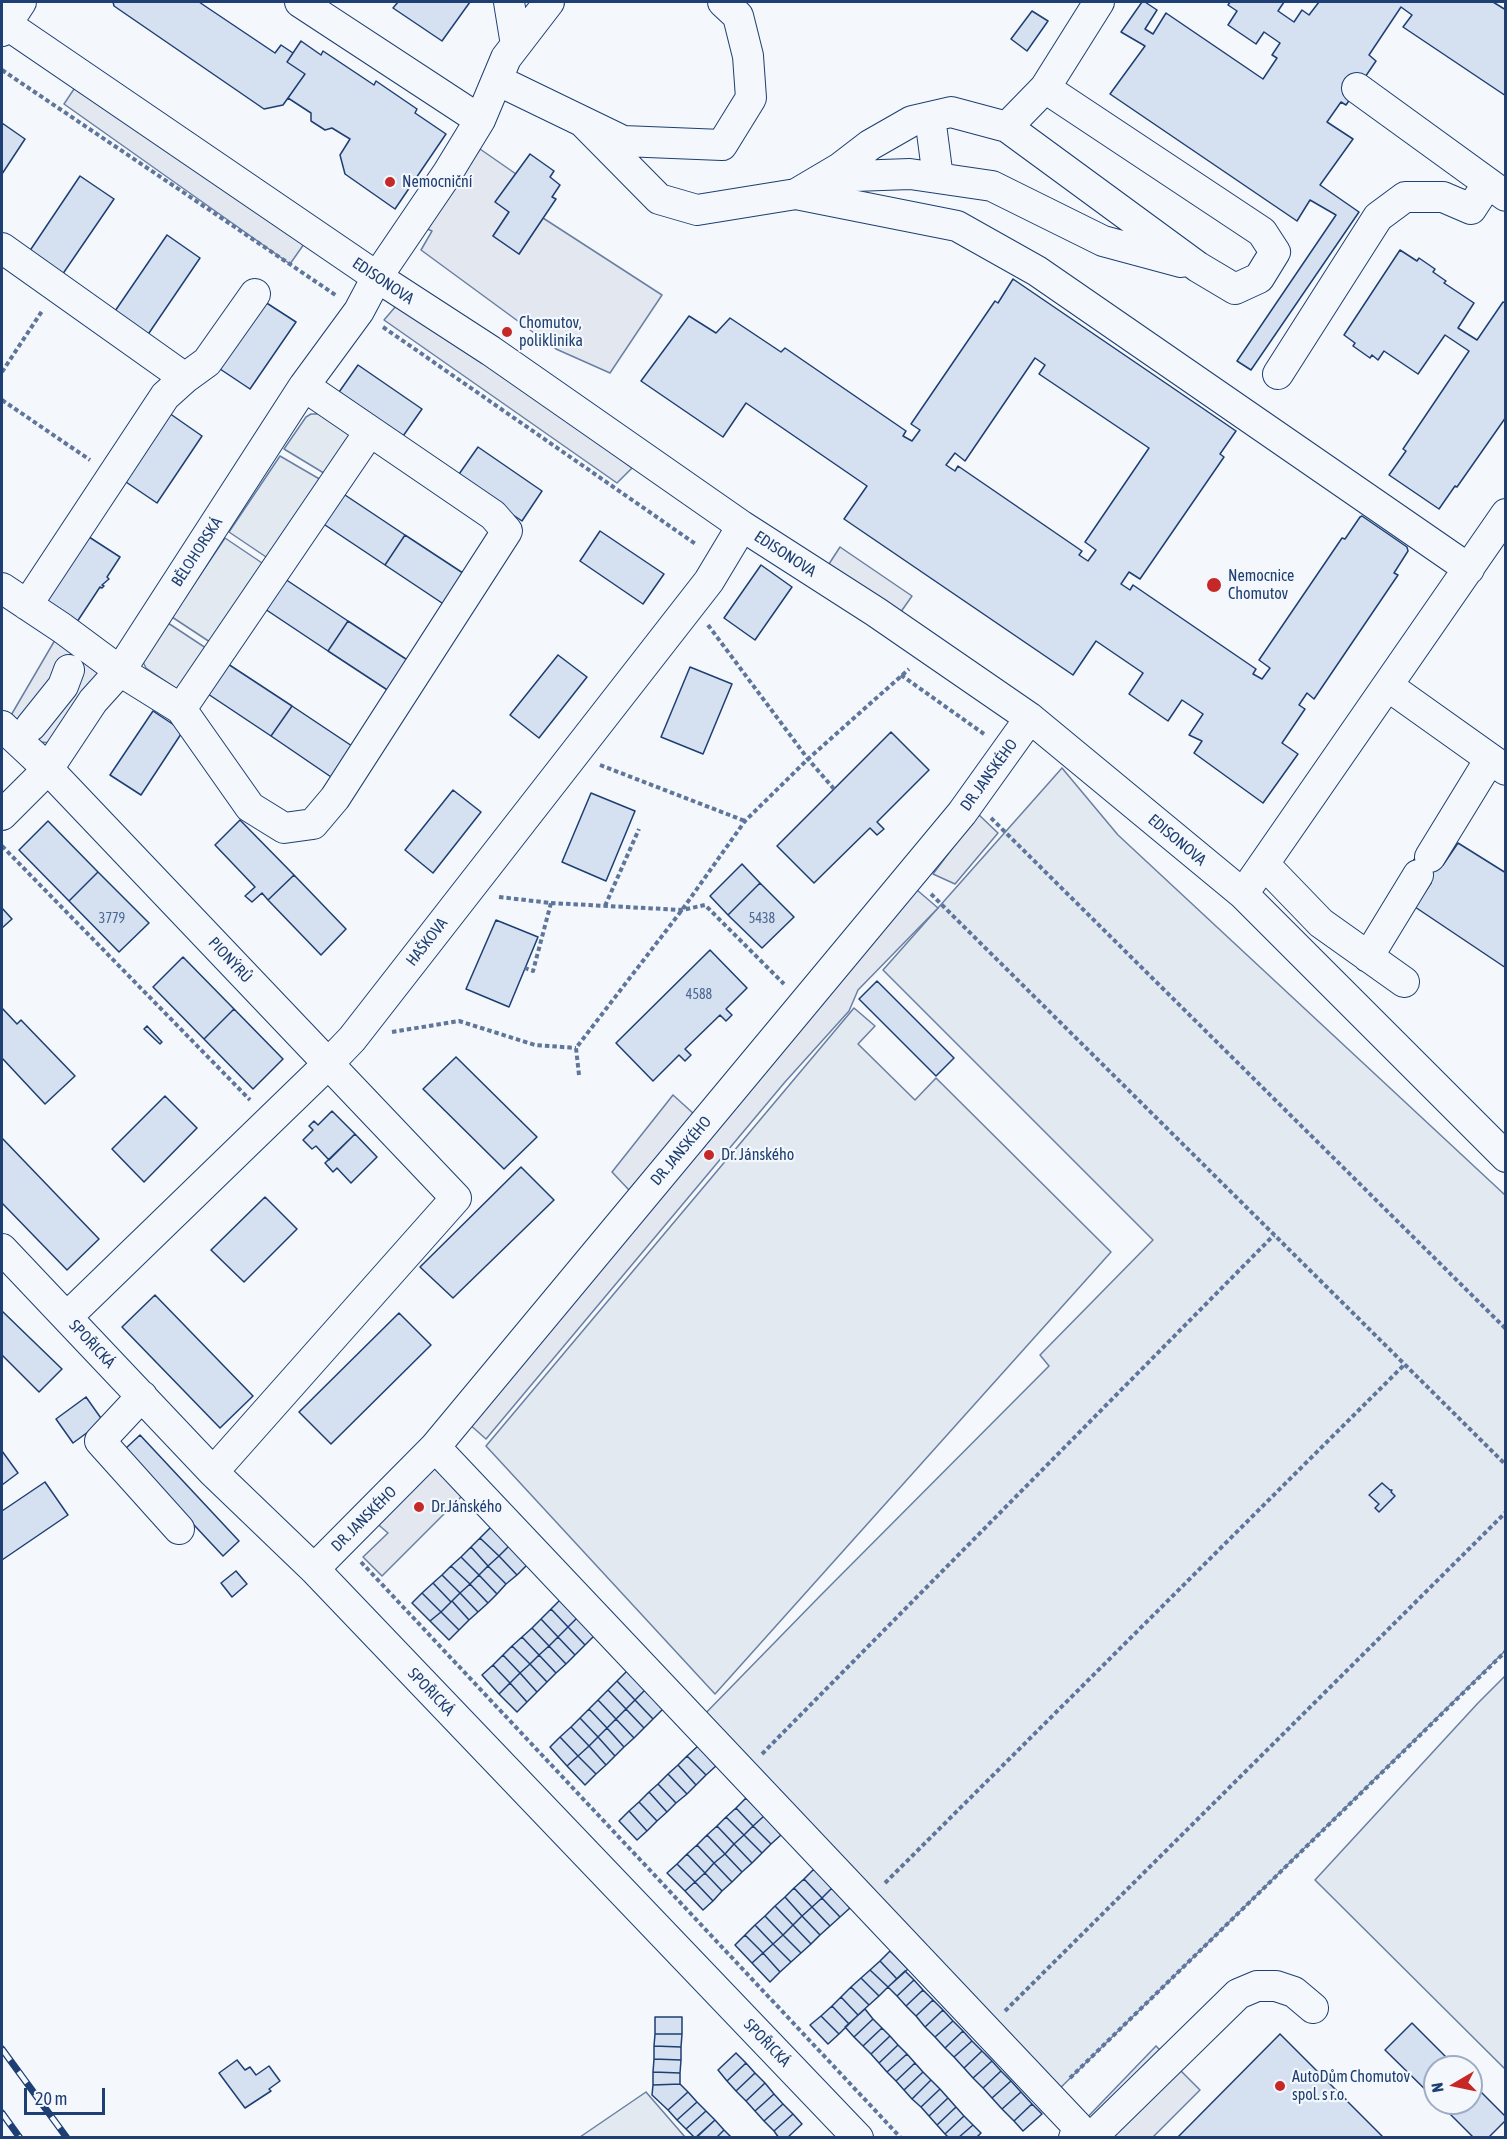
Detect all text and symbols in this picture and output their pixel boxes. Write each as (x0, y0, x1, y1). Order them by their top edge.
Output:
place label: Nemocniční (402, 172, 472, 192)
marker: Nemocniční (383, 175, 397, 189)
street label: EDISONOVA (349, 253, 417, 309)
place label: Chomutov, poliklinika (519, 313, 583, 351)
marker: Chomutov, poliklinika (500, 325, 514, 339)
street label: BĚLOHORSKÁ (168, 514, 226, 590)
street label: EDISONOVA (750, 527, 820, 581)
place label: Nemocnice Chomutov (1228, 566, 1294, 604)
marker: Nemocnice Chomutov (1205, 576, 1223, 594)
street label: DR. JANSKÉHO (956, 735, 1022, 815)
street label: EDISONOVA (1144, 810, 1210, 870)
house number: 3779 (99, 911, 125, 927)
house number: 5438 (749, 911, 775, 927)
street label: HAŠKOVA (402, 914, 452, 970)
street label: PIONÝRŮ (204, 933, 256, 987)
house number: 4588 (686, 987, 712, 1003)
street label: DR. JANSKÉHO (647, 1112, 715, 1190)
place label: Dr. Jánského (721, 1145, 794, 1165)
marker: Dr. Jánského (702, 1148, 716, 1162)
street label: SPOŘICKÁ (65, 1316, 119, 1372)
street label: DR. JANSKÉHO (327, 1482, 401, 1556)
place label: Dr.Jánského (431, 1497, 502, 1517)
marker: Dr.Jánského (412, 1500, 426, 1514)
street label: SPOŘICKÁ (404, 1664, 458, 1720)
street label: SPOŘICKÁ (740, 2015, 794, 2071)
north arrow (1423, 2055, 1483, 2115)
place label: AutoDům Chomutov spol. s r.o. (1292, 2067, 1410, 2105)
scale bar (27, 2076, 108, 2114)
marker: AutoDům Chomutov spol. s r.o. (1273, 2079, 1287, 2093)
text: N (1428, 2081, 1447, 2094)
text: 20 m (35, 2088, 67, 2109)

